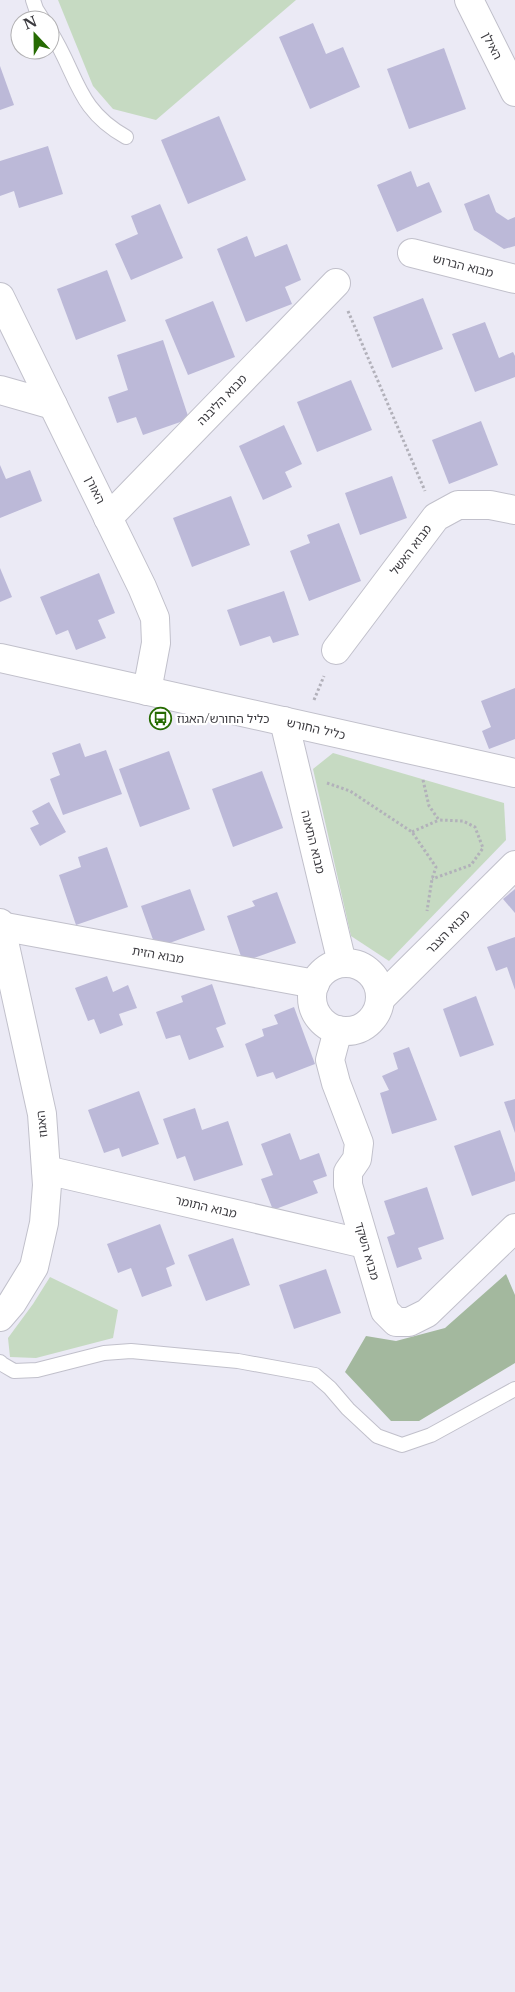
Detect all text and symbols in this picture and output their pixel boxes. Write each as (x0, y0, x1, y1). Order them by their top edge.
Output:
north arrow (10, 10, 60, 60)
text: N (21, 12, 40, 34)
street label: האילן (479, 30, 506, 62)
street label: מבוא הברוש (431, 251, 495, 280)
street label: מבוא הליבנה (194, 371, 250, 428)
street label: האורן (82, 474, 109, 506)
street label: מבוא האשל (387, 521, 434, 578)
bus stop icon: כליל החורש/האגוז (149, 707, 173, 731)
place label: כליל החורש/האגוז (177, 711, 269, 726)
street label: כליל החורש (285, 714, 347, 743)
street label: מבוא התאנה (298, 809, 329, 875)
street label: מבוא הצבר (422, 906, 473, 957)
street label: מבוא הזית (131, 943, 185, 966)
street label: האגוז (33, 1110, 50, 1138)
street label: מבוא התומר (174, 1192, 239, 1221)
street label: מבוא השקד (352, 1220, 383, 1282)

